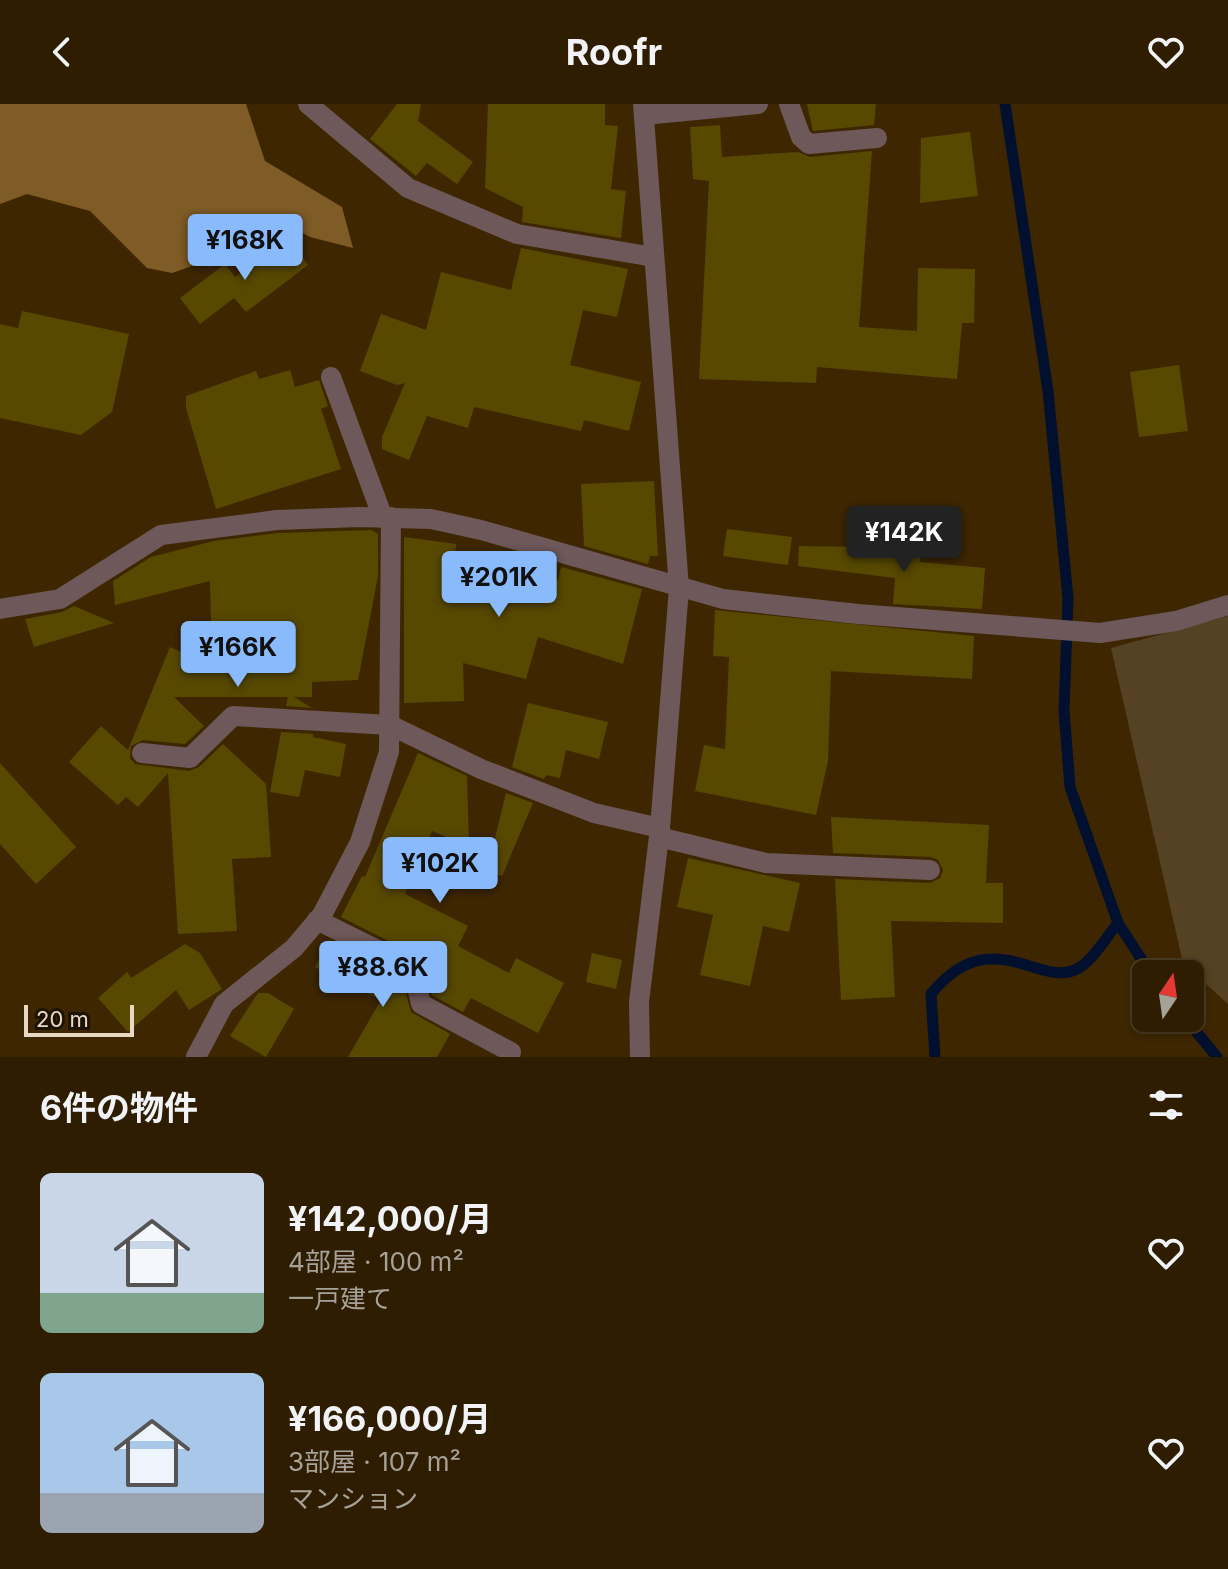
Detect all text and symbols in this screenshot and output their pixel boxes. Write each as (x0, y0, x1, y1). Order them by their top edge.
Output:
icon: back (40, 30, 84, 74)
text: Roofr (566, 30, 662, 74)
icon: heart (1144, 30, 1188, 74)
pin: ¥168K (189, 214, 301, 282)
text: ¥168K (206, 224, 284, 255)
pin: ¥142K (848, 506, 960, 574)
text: ¥142K (865, 516, 943, 547)
pin: ¥201K (443, 551, 555, 619)
text: ¥201K (460, 561, 538, 592)
pin: ¥166K (182, 621, 294, 689)
text: ¥166K (199, 631, 277, 662)
pin: ¥102K (384, 837, 496, 905)
text: ¥102K (401, 847, 479, 878)
pin: ¥88.6K (318, 941, 448, 1009)
text: ¥88.6K (337, 951, 429, 982)
north arrow (1132, 960, 1204, 1032)
map controls (1132, 960, 1204, 1032)
scale bar (24, 1001, 134, 1037)
text: 20 m (36, 1006, 89, 1032)
icon: filters (1144, 1083, 1188, 1127)
text: 6件の物件 (40, 1087, 198, 1128)
text: ¥142,000/月 (288, 1198, 493, 1239)
icon: home (104, 1205, 200, 1301)
icon: heart (1144, 1231, 1188, 1275)
text: 4部屋 · 100 m² (288, 1246, 464, 1277)
text: 一戸建て (288, 1283, 392, 1314)
text: ¥166,000/月 (288, 1398, 492, 1439)
icon: home (104, 1405, 200, 1501)
icon: heart (1144, 1431, 1188, 1475)
text: 3部屋 · 107 m² (288, 1446, 461, 1477)
text: マンション (288, 1483, 418, 1514)

